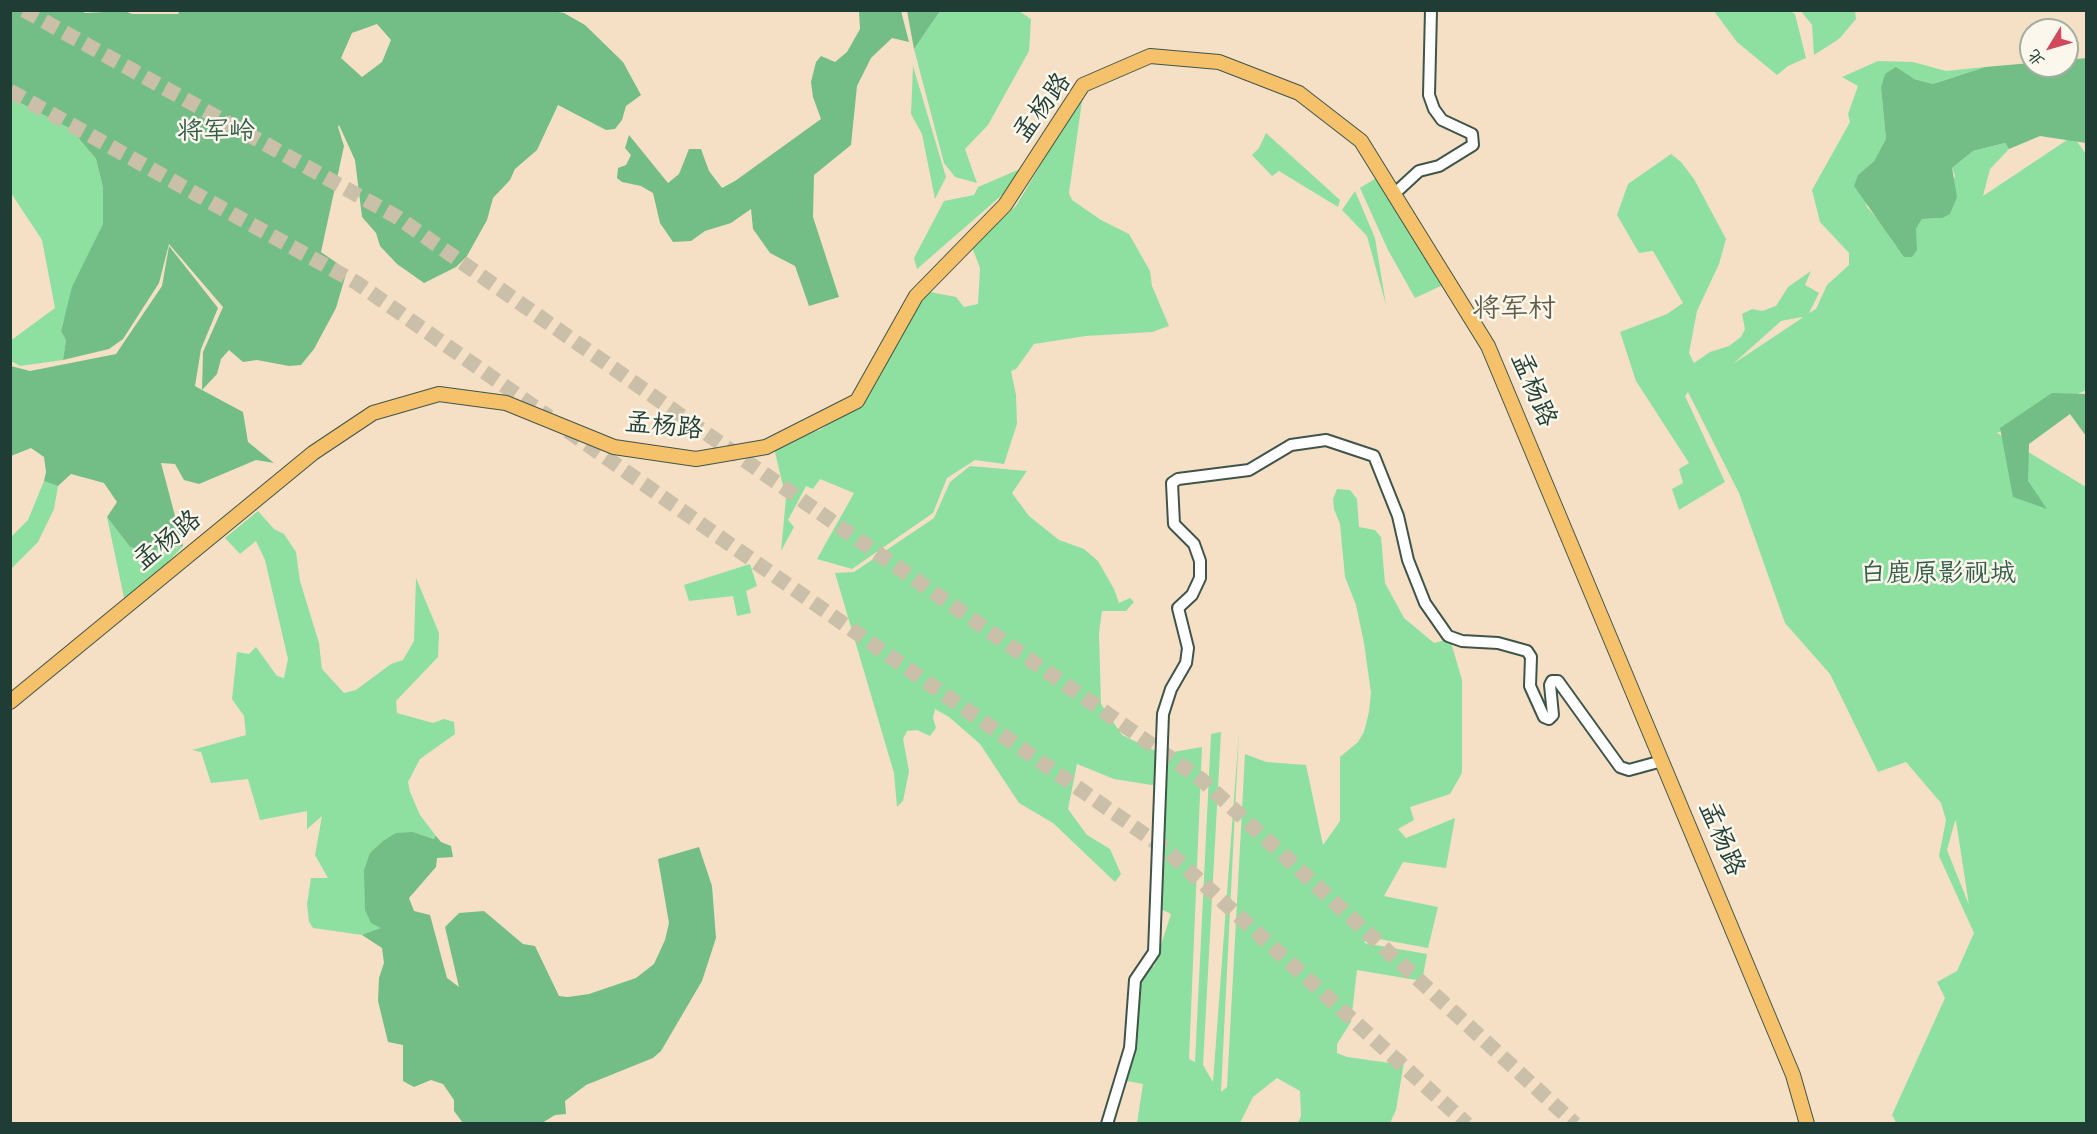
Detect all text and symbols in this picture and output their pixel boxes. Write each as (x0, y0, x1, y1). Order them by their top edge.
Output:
north arrow (2019, 18, 2079, 78)
text: 北 (2023, 46, 2048, 70)
street label: 孟杨路 (1007, 67, 1079, 149)
park label: 将军岭 (177, 116, 255, 148)
district label: 将军村 (1472, 293, 1556, 327)
street label: 孟杨路 (1503, 348, 1563, 432)
street label: 孟杨路 (624, 407, 704, 447)
street label: 孟杨路 (128, 504, 208, 578)
park label: 白鹿原影视城 (1860, 558, 2016, 590)
street label: 孟杨路 (1691, 797, 1751, 881)

